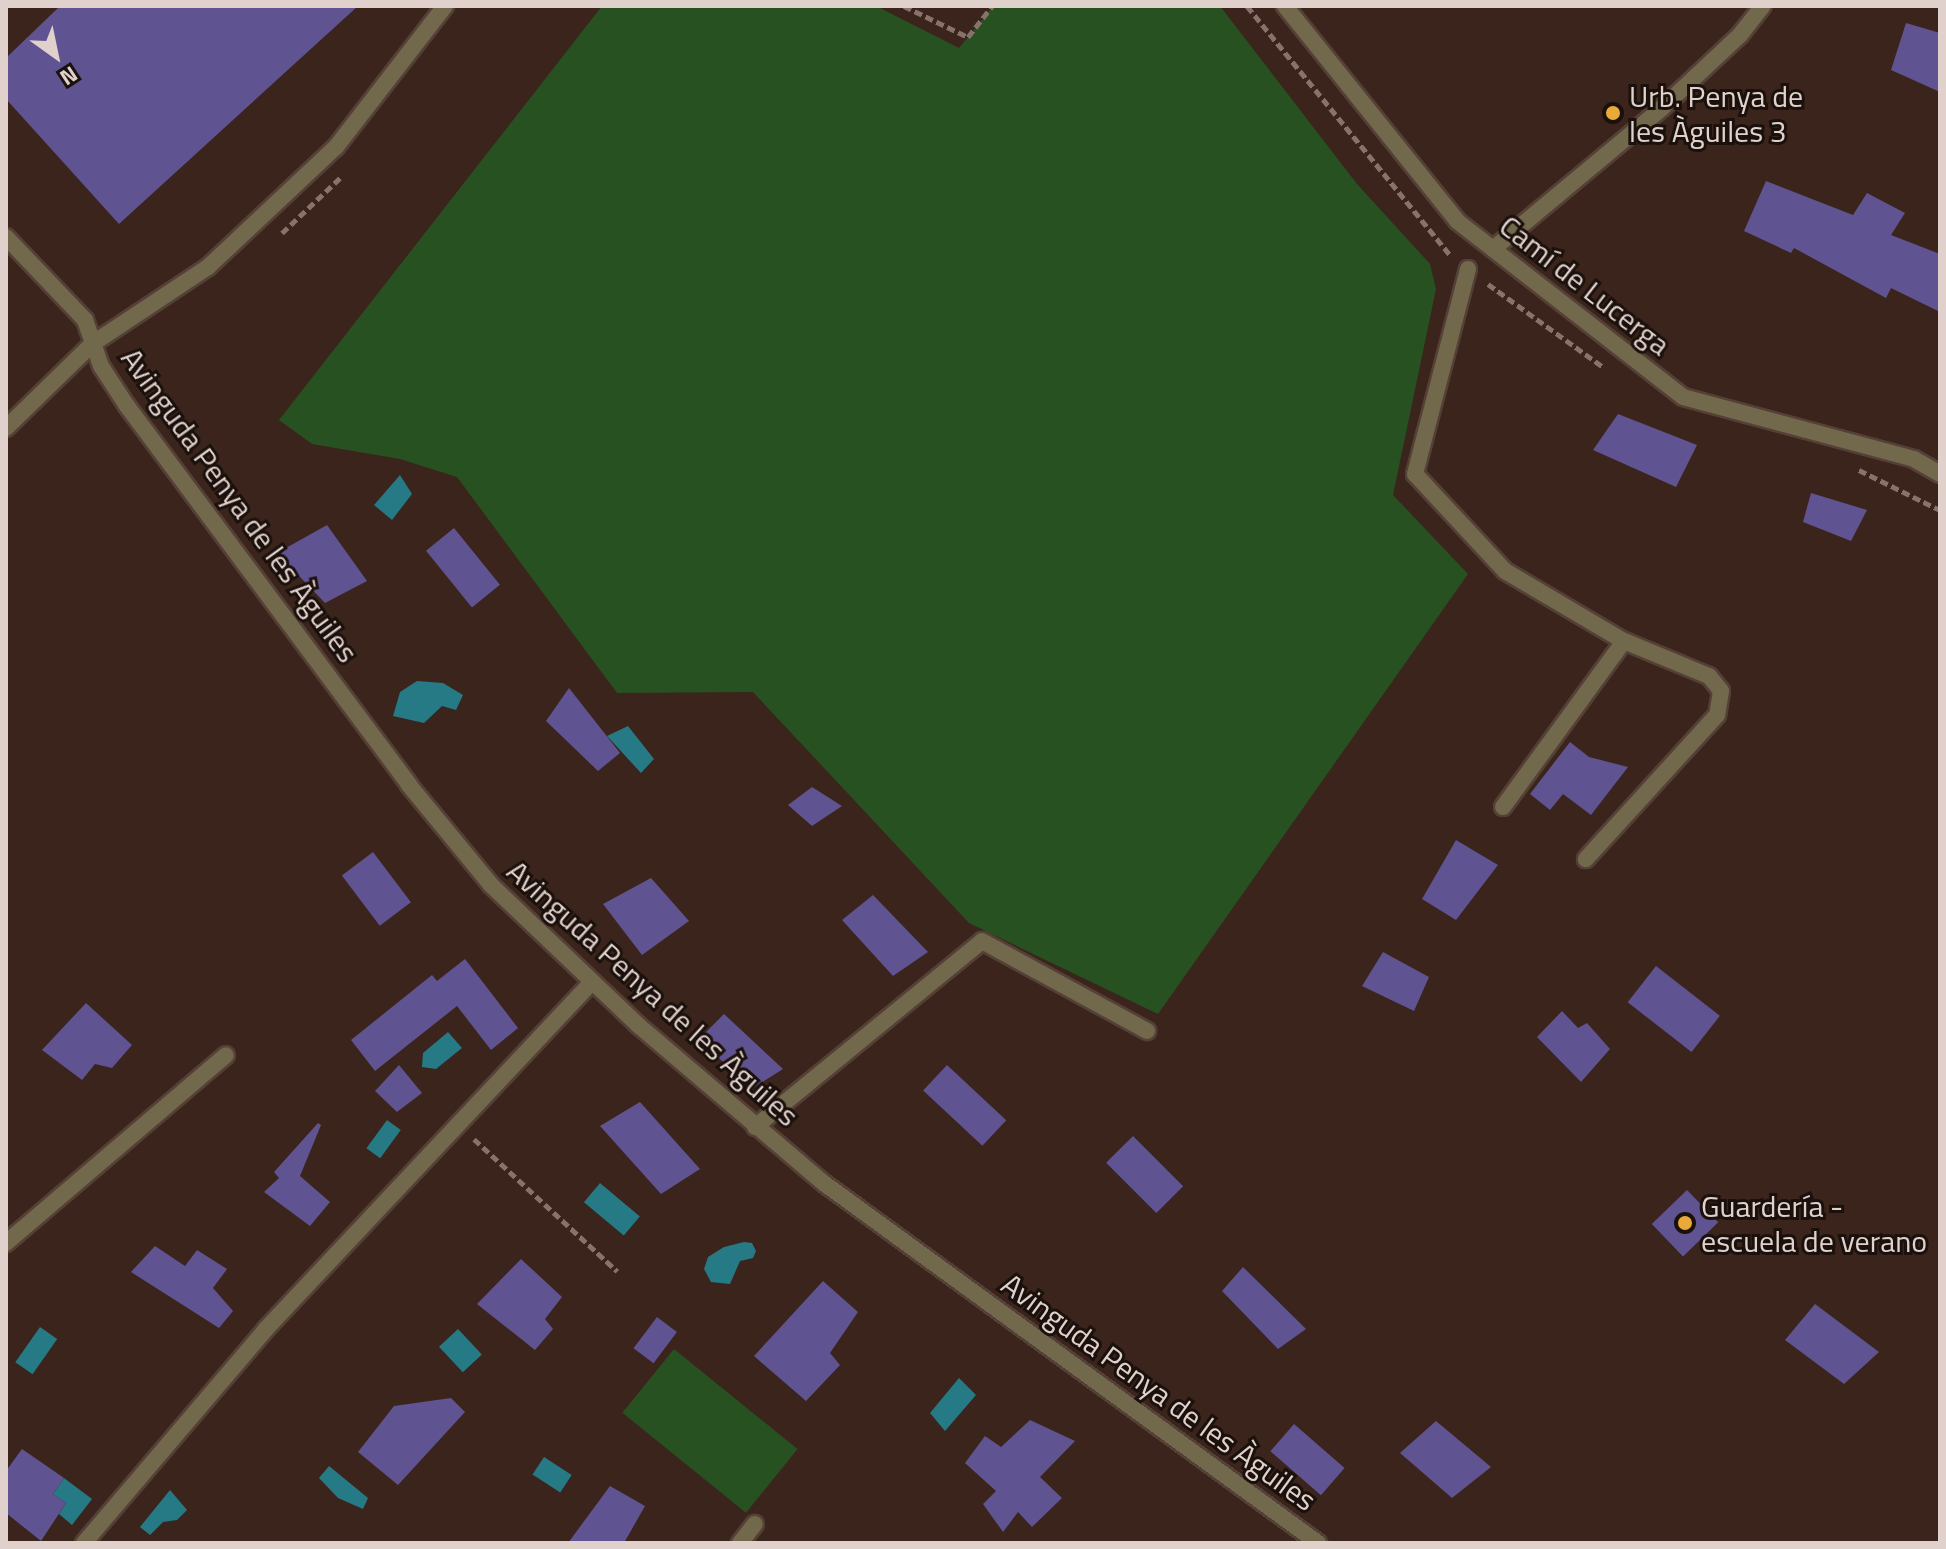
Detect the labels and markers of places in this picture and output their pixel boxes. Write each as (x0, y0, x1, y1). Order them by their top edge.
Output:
place label: Urb. Penya de les Àguiles 3 (1629, 78, 1803, 148)
marker: Urb. Penya de les Àguiles 3 (1604, 104, 1622, 122)
place label: Guardería - escuela de verano (1701, 1188, 1927, 1258)
marker: Guardería - escuela de verano (1676, 1214, 1694, 1232)

